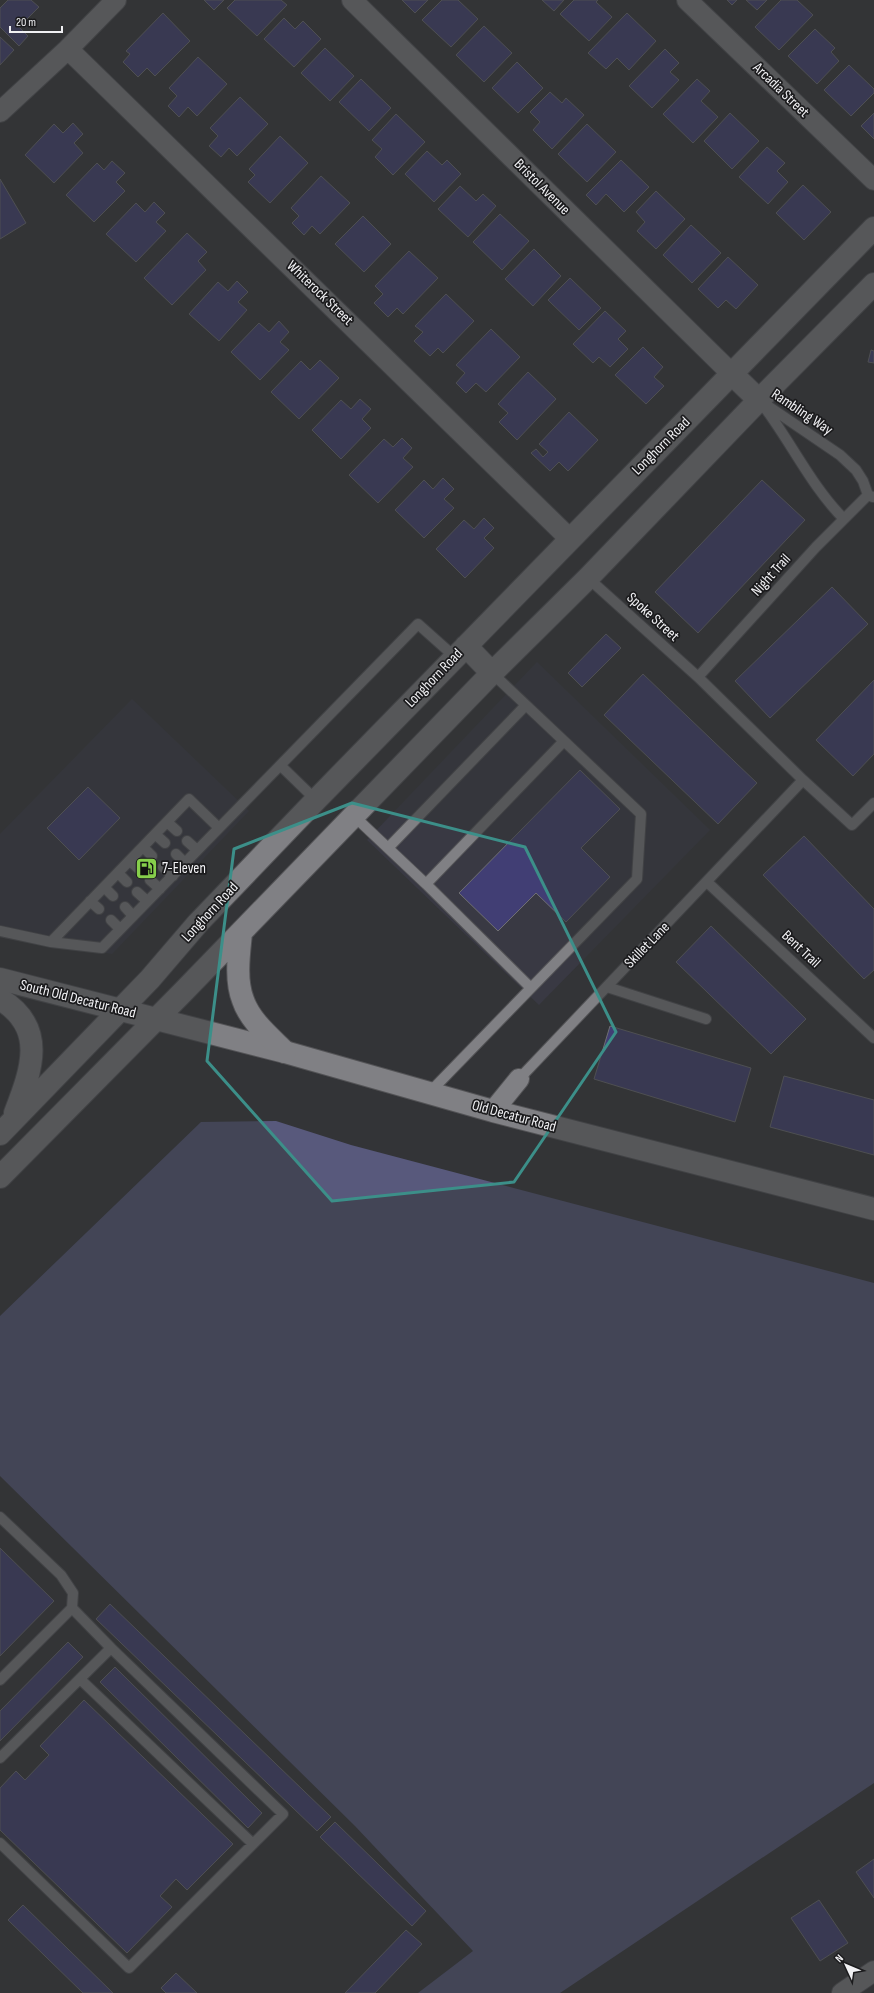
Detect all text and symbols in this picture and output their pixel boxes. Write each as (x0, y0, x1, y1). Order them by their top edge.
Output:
scale bar (10, 8, 62, 34)
text: 20 m (16, 15, 36, 30)
street label: Arcadia Street (748, 58, 814, 122)
street label: Bristol Avenue (510, 155, 574, 219)
street label: Whiterock Street (283, 256, 358, 330)
street label: Rambling Way (768, 385, 836, 440)
street label: Longhorn Road (628, 413, 694, 479)
street label: Night Trail (747, 550, 795, 600)
street label: Spoke Street (623, 588, 684, 646)
street label: Longhorn Road (401, 645, 467, 711)
fuel station icon: 7-Eleven (133, 855, 159, 881)
place label: 7-Eleven (162, 859, 206, 878)
street label: Longhorn Road (178, 878, 242, 946)
street label: Skillet Lane (620, 918, 674, 972)
street label: Bent Trail (777, 926, 825, 972)
street label: South Old Decatur Road (18, 975, 138, 1023)
street label: Old Decatur Road (470, 1096, 558, 1136)
north arrow (826, 1945, 866, 1985)
text: N (832, 1952, 846, 1965)

